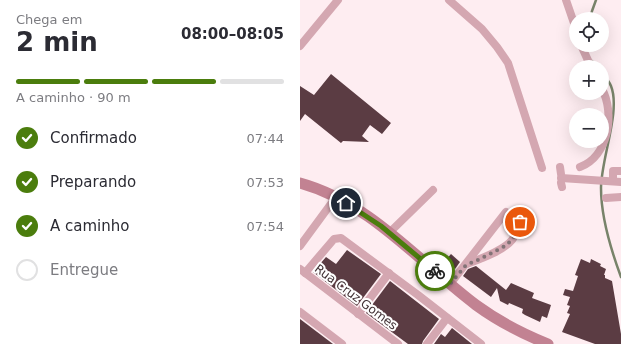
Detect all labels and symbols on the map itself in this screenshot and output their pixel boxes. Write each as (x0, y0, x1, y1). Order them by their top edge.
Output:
pin (329, 186, 363, 220)
pin (503, 205, 537, 239)
courier (415, 251, 455, 291)
street label: Rua Cruz Gomes (312, 261, 400, 333)

